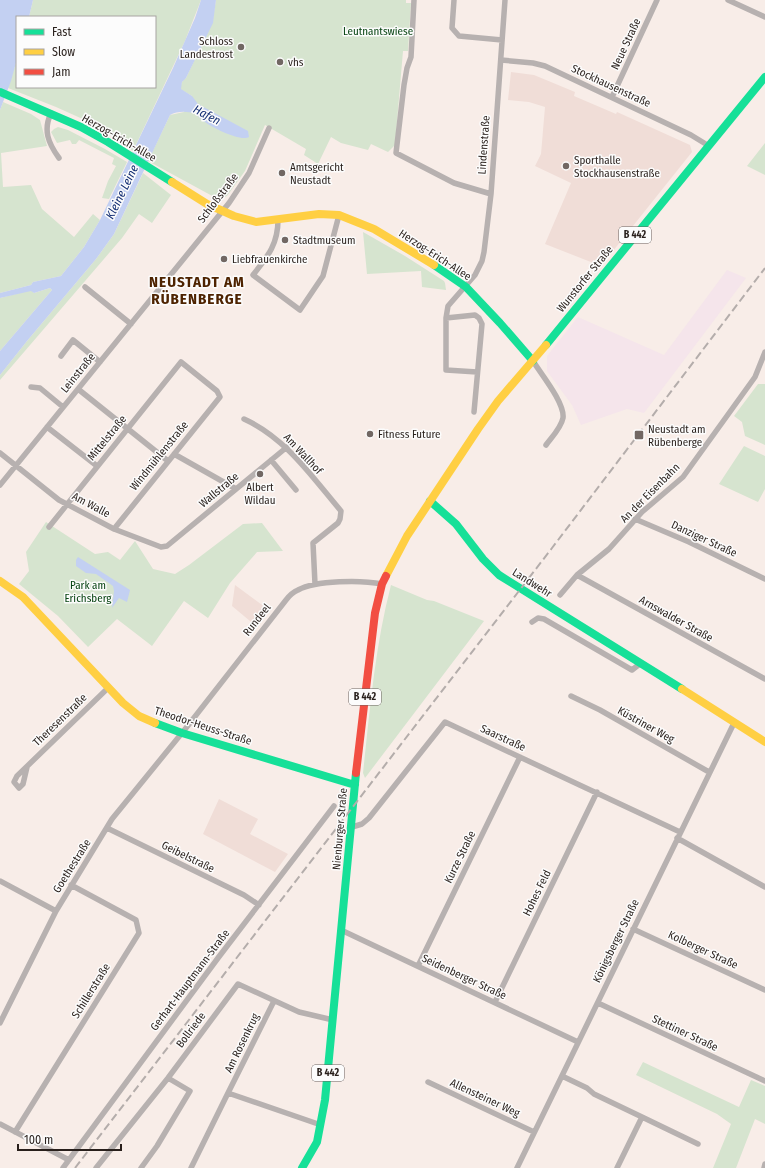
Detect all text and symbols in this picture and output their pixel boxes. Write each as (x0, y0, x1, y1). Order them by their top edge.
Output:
legend (16, 16, 156, 88)
street label: Neue Straße (608, 16, 644, 72)
text: Fast (52, 25, 71, 39)
park label: Leutnantswiese (343, 25, 413, 38)
place label: Schloss Landestrost (180, 35, 233, 61)
marker: Schloss Landestrost (236, 42, 246, 52)
text: Slow (52, 45, 75, 59)
place label: vhs (288, 56, 304, 69)
marker: vhs (275, 57, 285, 67)
street label: Stockhausenstraße (569, 62, 653, 110)
text: Jam (52, 65, 70, 79)
water label: Hafen (191, 102, 223, 128)
street label: Herzog-Erich-Allee (80, 111, 158, 165)
street label: Lindenstraße (475, 115, 493, 175)
place label: Sporthalle Stockhausenstraße (574, 154, 660, 180)
place label: Amtsgericht Neustadt (290, 161, 344, 187)
marker: Sporthalle Stockhausenstraße (561, 161, 571, 171)
water label: Kleine Leine (103, 162, 141, 221)
marker: Amtsgericht Neustadt (277, 168, 287, 178)
street label: Schloßstraße (195, 171, 241, 225)
street label: Herzog-Erich-Allee (396, 227, 474, 283)
road number: B 442 (619, 227, 651, 243)
place label: Stadtmuseum (293, 234, 355, 247)
marker: Stadtmuseum (280, 235, 290, 245)
street label: Wunstorfer Straße (554, 243, 616, 315)
place label: Liebfrauenkirche (232, 253, 308, 266)
marker: Liebfrauenkirche (219, 254, 229, 264)
district label: NEUSTADT AM RÜBENBERGE (149, 273, 245, 308)
street label: Leinstraße (58, 351, 98, 395)
street label: Mittelstraße (85, 413, 129, 463)
street label: Windmühlenstraße (127, 419, 191, 493)
place label: Neustadt am Rübenberge (648, 423, 705, 449)
place label: Fitness Future (378, 428, 440, 441)
marker: Fitness Future (365, 429, 375, 439)
marker: Neustadt am Rübenberge (633, 429, 645, 441)
street label: Am Wallhof (281, 431, 325, 477)
street label: An der Eisenbahn (618, 461, 682, 525)
marker: Albert Wildau (255, 469, 265, 479)
street label: Wallstraße (197, 470, 241, 510)
place label: Albert Wildau (245, 481, 275, 507)
street label: Am Walle (70, 490, 112, 520)
street label: Danziger Straße (669, 518, 739, 560)
street label: Landwehr (510, 566, 554, 600)
park label: Park am Erichsberg (64, 579, 112, 605)
street label: Arnswalder Straße (637, 593, 715, 645)
street label: Rundeel (240, 601, 274, 639)
road number: B 442 (349, 689, 381, 705)
street label: Theresenstraße (30, 691, 90, 749)
street label: Theodor-Heuss-Straße (153, 704, 253, 748)
street label: Küstriner Weg (615, 704, 677, 746)
street label: Saarstraße (478, 722, 528, 754)
street label: Nienburger Straße (330, 788, 350, 870)
street label: Kurze Straße (442, 829, 478, 885)
street label: Goethestraße (50, 837, 94, 895)
street label: Geibelstraße (159, 839, 217, 875)
street label: Hohes Feld (520, 868, 554, 918)
street label: Königsberger Straße (590, 897, 642, 985)
street label: Gerhart-Hauptmann-Straße (148, 927, 232, 1033)
street label: Kolberger Straße (666, 928, 740, 972)
street label: Seidenberger Straße (420, 952, 508, 1002)
street label: Schillerstraße (69, 961, 113, 1021)
street label: Bollriede (173, 1010, 209, 1050)
street label: Am Rosenkrug (222, 1011, 262, 1075)
street label: Stettiner Straße (650, 1012, 720, 1054)
road number: B 442 (312, 1065, 344, 1081)
street label: Allensteiner Weg (448, 1076, 523, 1120)
scale bar (18, 1126, 121, 1152)
text: 100 m (24, 1133, 53, 1147)

